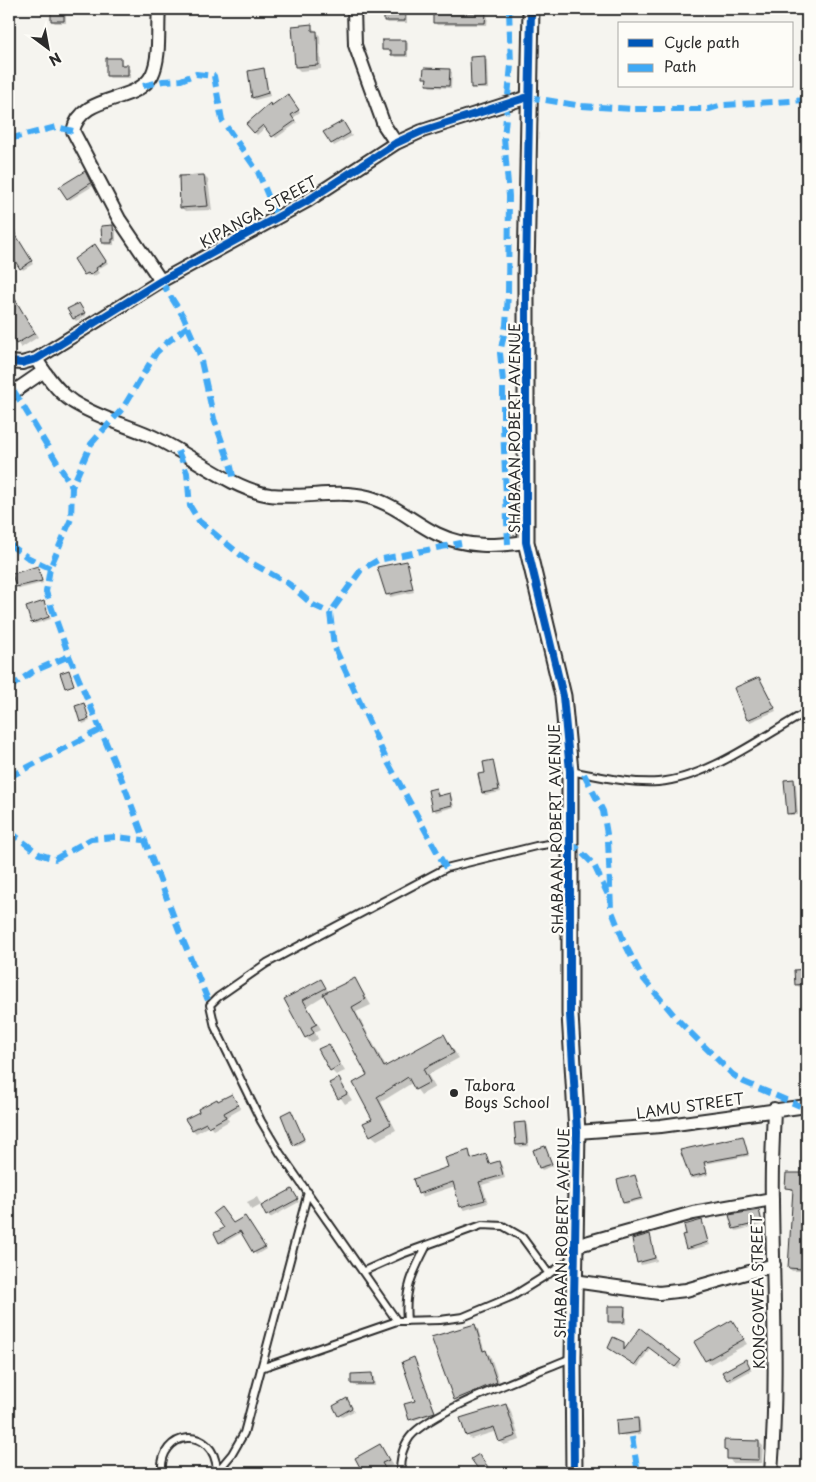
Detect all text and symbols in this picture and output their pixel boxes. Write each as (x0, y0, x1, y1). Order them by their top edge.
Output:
north arrow (22, 22, 72, 72)
legend (618, 22, 794, 88)
text: Cycle path (664, 30, 740, 53)
text: N (45, 48, 65, 71)
text: Path (664, 54, 696, 77)
street label: KIPANGA STREET (195, 169, 322, 253)
street label: SHABAAN ROBERT AVENUE (502, 323, 525, 533)
street label: SHABAAN ROBERT AVENUE (542, 724, 568, 934)
place label: Tabora Boys School (464, 1073, 550, 1113)
street label: LAMU STREET (635, 1086, 746, 1124)
marker: Tabora Boys School (448, 1087, 460, 1099)
street label: SHABAAN ROBERT AVENUE (548, 1128, 574, 1338)
street label: KONGOWEA STREET (744, 1214, 770, 1370)

